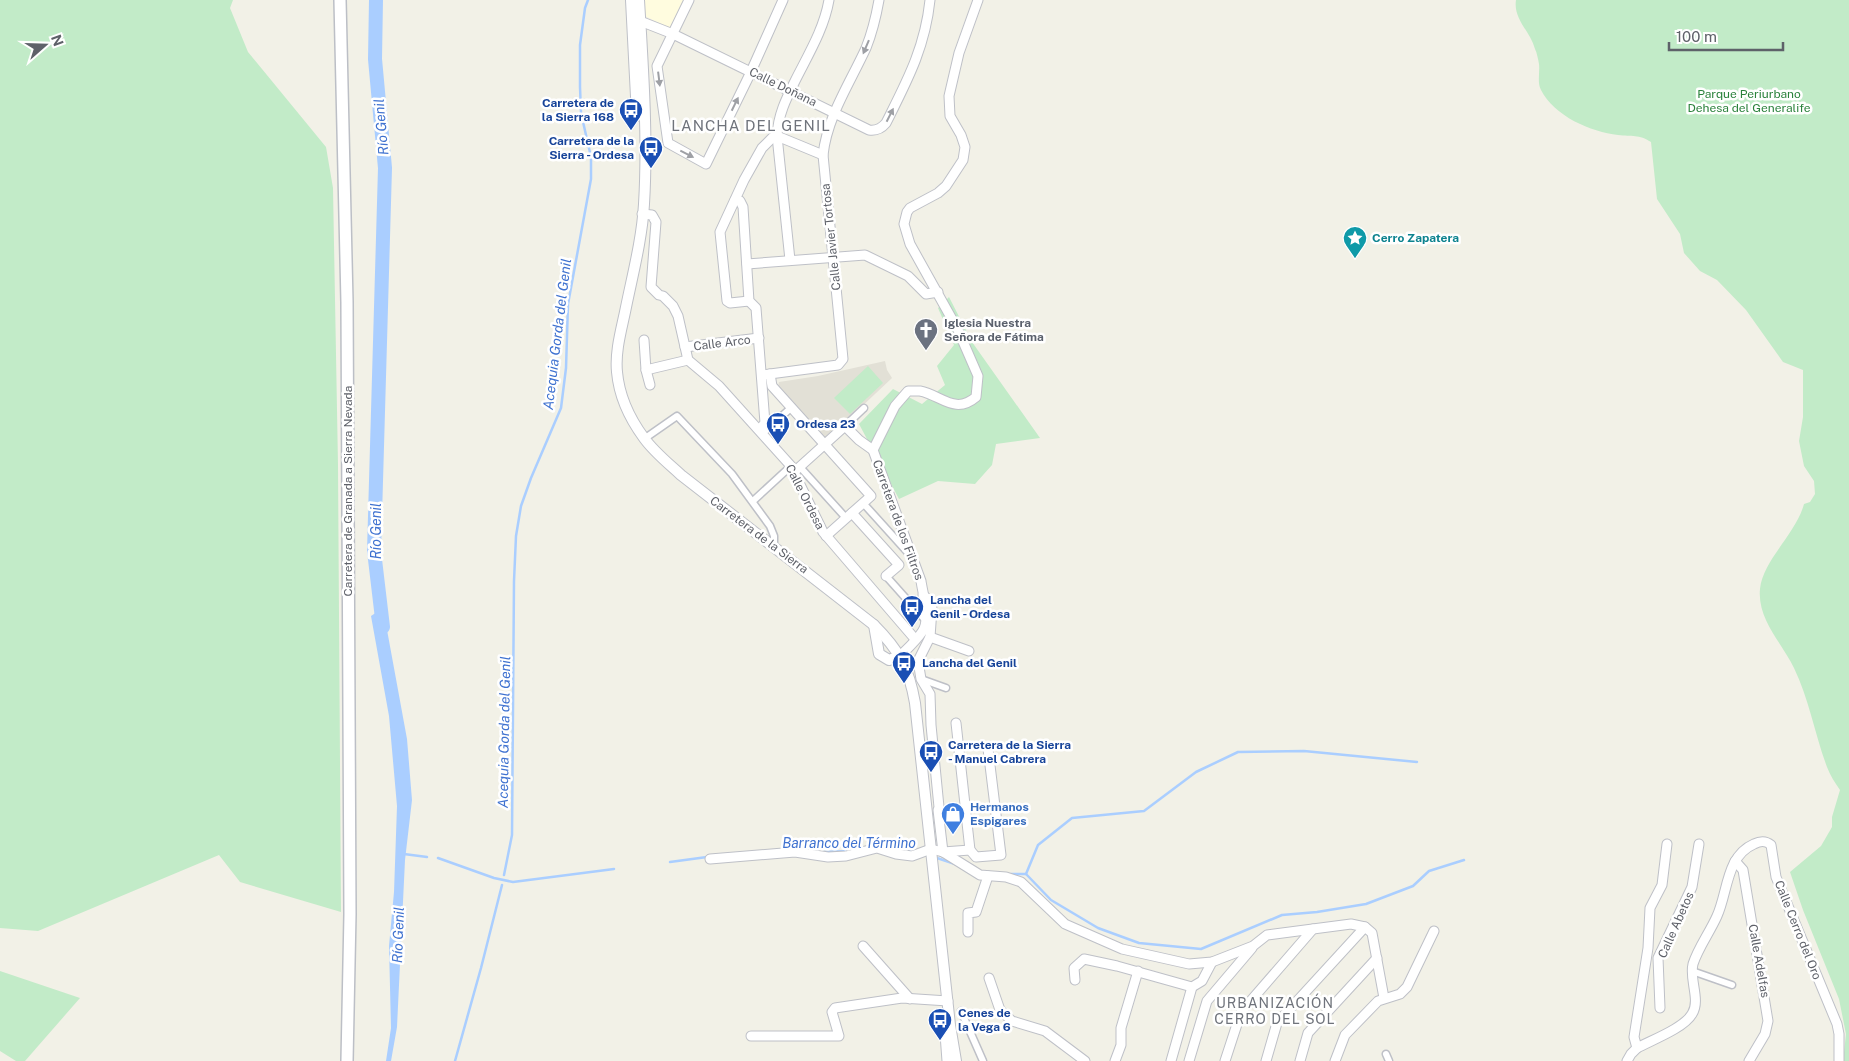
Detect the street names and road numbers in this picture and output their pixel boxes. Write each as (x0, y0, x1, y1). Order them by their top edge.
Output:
street label: Calle Doñana (747, 65, 819, 109)
street label: Calle Javier Tortosa (818, 183, 844, 291)
street label: Calle Arco (693, 333, 752, 353)
street label: Carretera de Granada a Sierra Nevada (341, 386, 355, 596)
street label: Carretera de los Filtros (870, 458, 926, 582)
street label: Calle Ordesa (783, 462, 827, 532)
street label: Carretera de la Sierra (707, 493, 811, 577)
street label: Calle Cerro del Oro (1772, 878, 1824, 982)
street label: Calle Abetos (1655, 890, 1697, 960)
street label: Calle Adelfas (1746, 923, 1772, 999)

